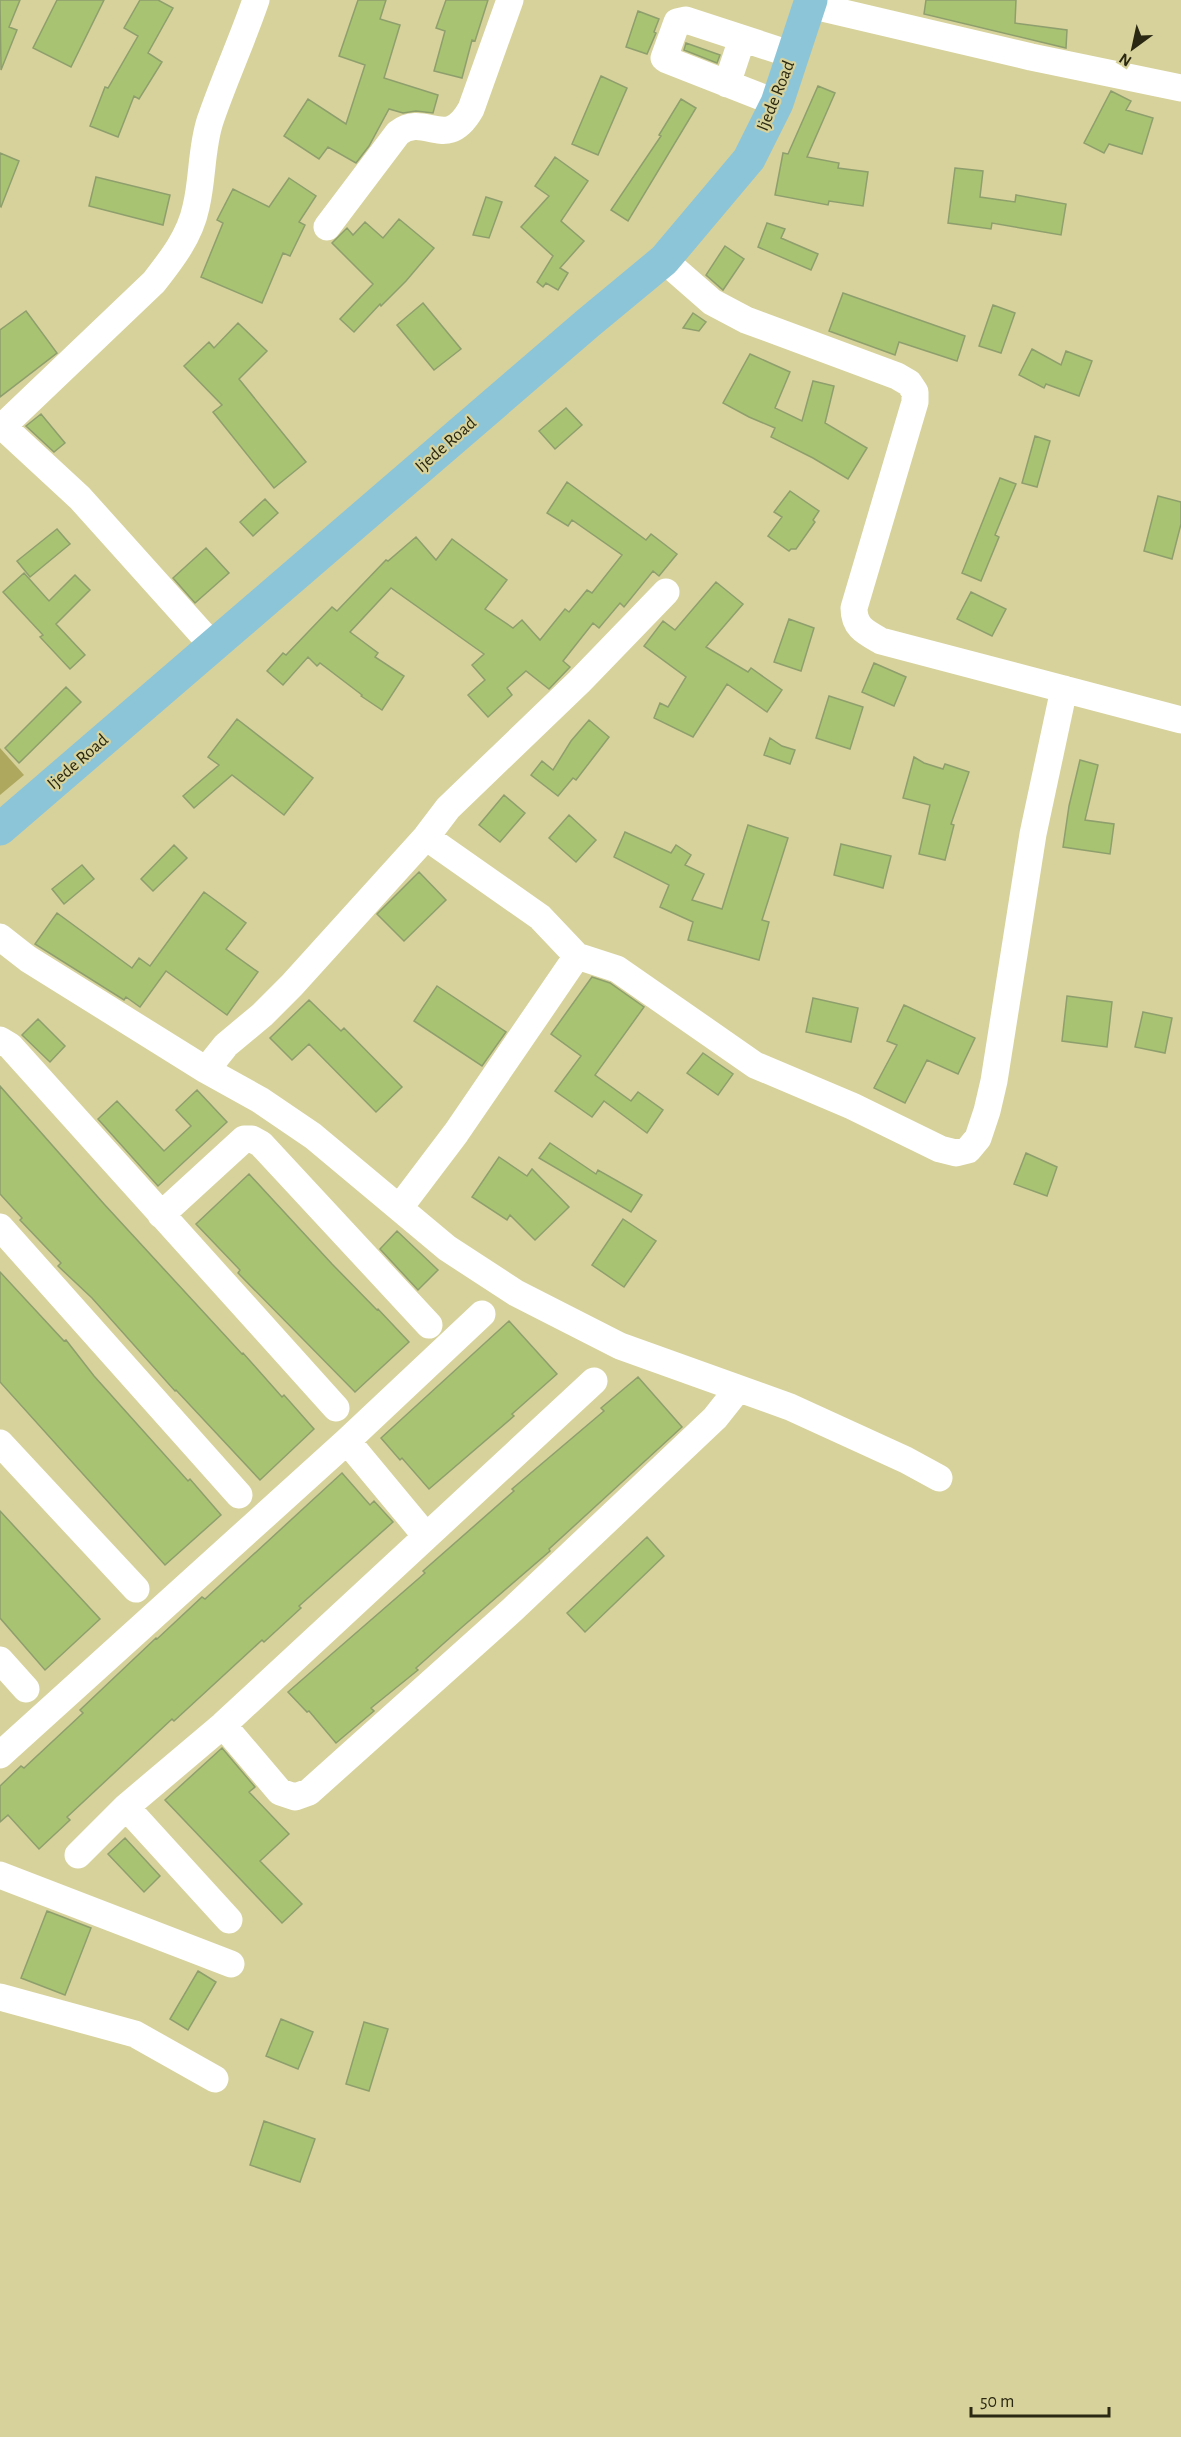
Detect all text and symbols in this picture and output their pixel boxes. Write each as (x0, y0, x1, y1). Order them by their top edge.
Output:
north arrow (1103, 18, 1163, 78)
text: N (1116, 50, 1134, 69)
street label: Ijede Road (754, 58, 798, 134)
street label: Ijede Road (412, 414, 480, 476)
street label: Ijede Road (44, 731, 112, 793)
scale bar (971, 2380, 1109, 2418)
text: 50 m (980, 2393, 1014, 2411)

